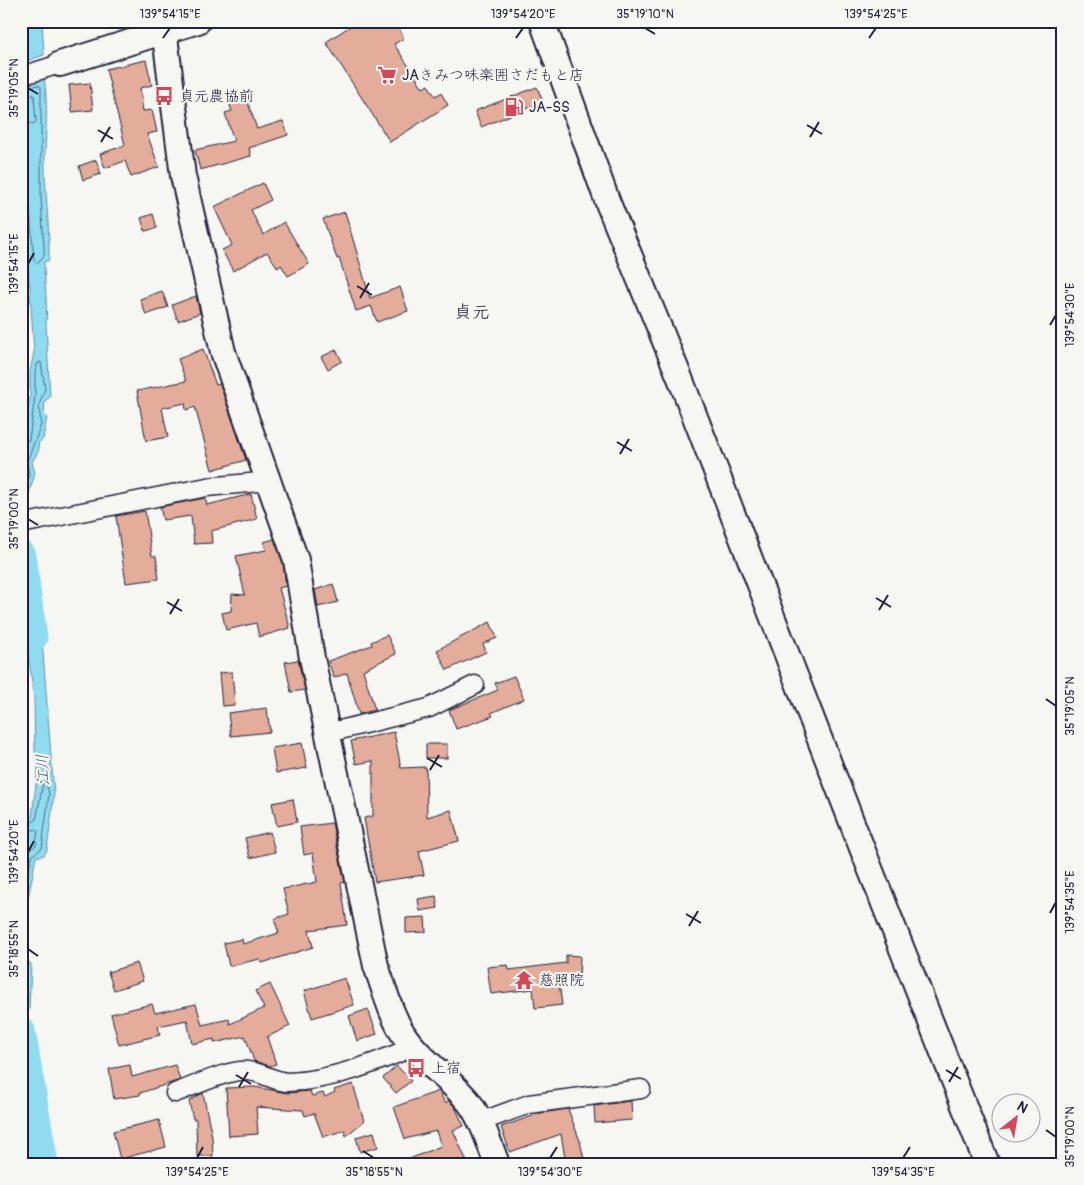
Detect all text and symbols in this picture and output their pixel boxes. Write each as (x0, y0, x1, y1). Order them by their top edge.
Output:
text: 139°54'15"E (140, 7, 200, 22)
text: 139°54'20"E (491, 7, 555, 22)
text: 35°19'10"N (616, 7, 674, 22)
text: 139°54'25"E (845, 7, 908, 22)
text: 35°19'05"N (7, 58, 22, 118)
supermarket icon: JAきみつ味楽囲さだもと店 (376, 64, 398, 86)
place label: JAきみつ味楽囲さだもと店 (402, 66, 584, 85)
bus stop icon: 貞元農協前 (153, 85, 175, 107)
place label: 貞元農協前 (179, 87, 254, 106)
fuel station icon: JA-SS (503, 96, 525, 118)
place label: JA-SS (529, 98, 570, 117)
text: 139°54'15"E (7, 234, 22, 294)
text: 139°54'30"E (1063, 283, 1078, 347)
district label: 貞元 (454, 301, 490, 324)
text: 35°19'00"N (7, 488, 22, 550)
text: 35°19'05"N (1063, 676, 1078, 736)
water label: 江川 (32, 753, 54, 787)
text: 139°54'20"E (7, 820, 22, 884)
text: 139°54'35"E (1063, 871, 1078, 933)
text: 35°18'55"N (7, 920, 22, 978)
temple icon: 慈照院 (513, 969, 535, 991)
place label: 慈照院 (539, 971, 584, 990)
bus stop icon: 上宿 (405, 1057, 427, 1079)
place label: 上宿 (431, 1059, 461, 1078)
north arrow (992, 1092, 1042, 1142)
text: N (1014, 1098, 1031, 1117)
text: 35°19'00"N (1063, 1106, 1078, 1168)
text: 139°54'25"E (166, 1165, 229, 1180)
text: 35°18'55"N (345, 1165, 403, 1180)
text: 139°54'30"E (518, 1165, 582, 1180)
text: 139°54'35"E (872, 1165, 934, 1180)

